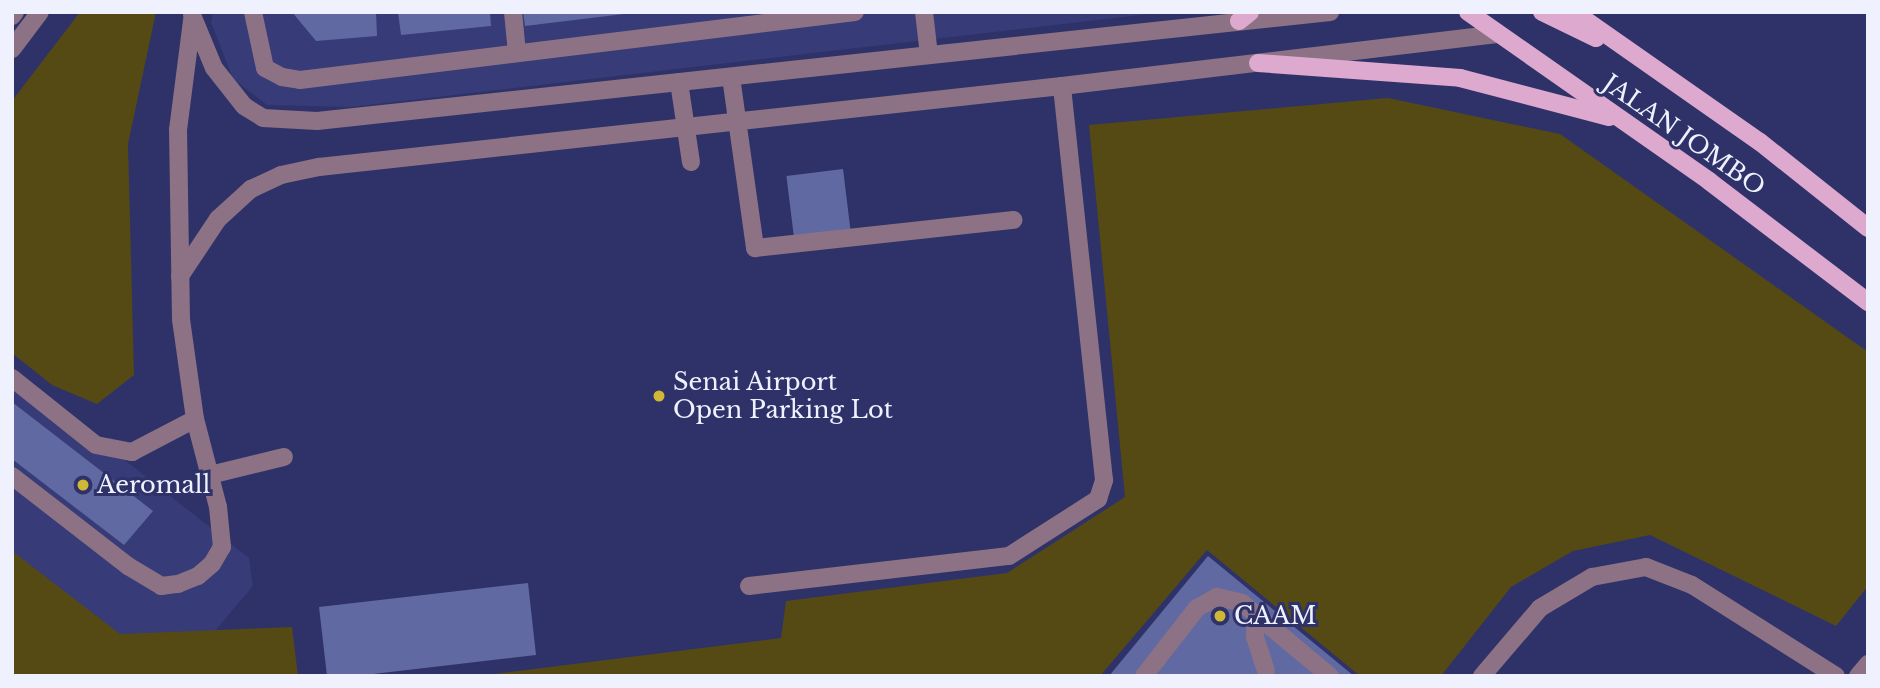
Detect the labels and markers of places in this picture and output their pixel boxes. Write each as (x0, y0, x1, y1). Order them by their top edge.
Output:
place label: Senai Airport Open Parking Lot (673, 368, 893, 424)
marker: Senai Airport Open Parking Lot (651, 388, 667, 404)
place label: Aeromall (97, 471, 210, 499)
marker: Aeromall (75, 477, 91, 493)
place label: CAAM (1234, 602, 1316, 630)
marker: CAAM (1212, 608, 1228, 624)

